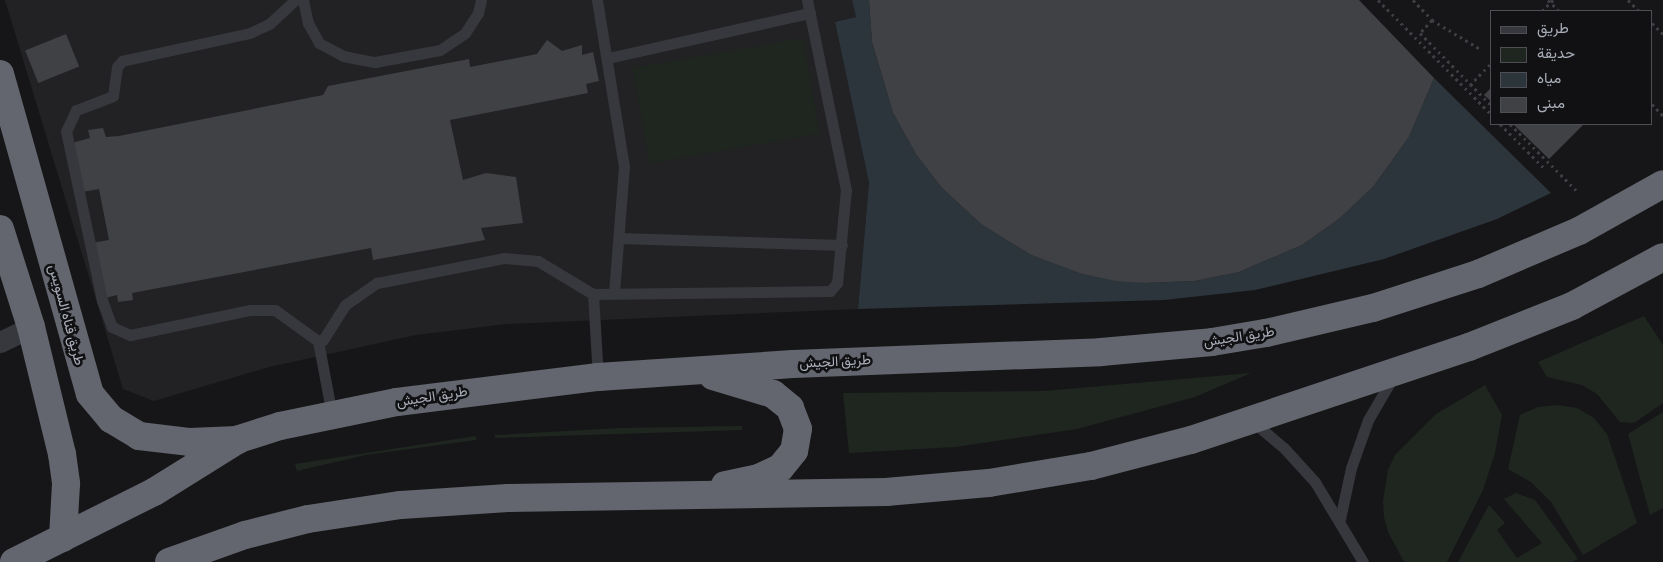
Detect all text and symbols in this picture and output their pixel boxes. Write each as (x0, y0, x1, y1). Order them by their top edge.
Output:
legend (1490, 10, 1653, 125)
text: طريق (1537, 18, 1569, 39)
text: حديقة (1537, 43, 1575, 64)
text: مياه (1537, 68, 1561, 89)
text: مبنى (1537, 93, 1565, 114)
street label: طريق قناه السويس (44, 263, 88, 367)
street label: طريق الجيش (1202, 323, 1276, 351)
street label: طريق الجيش (799, 352, 871, 372)
street label: طريق الجيش (395, 383, 469, 411)

